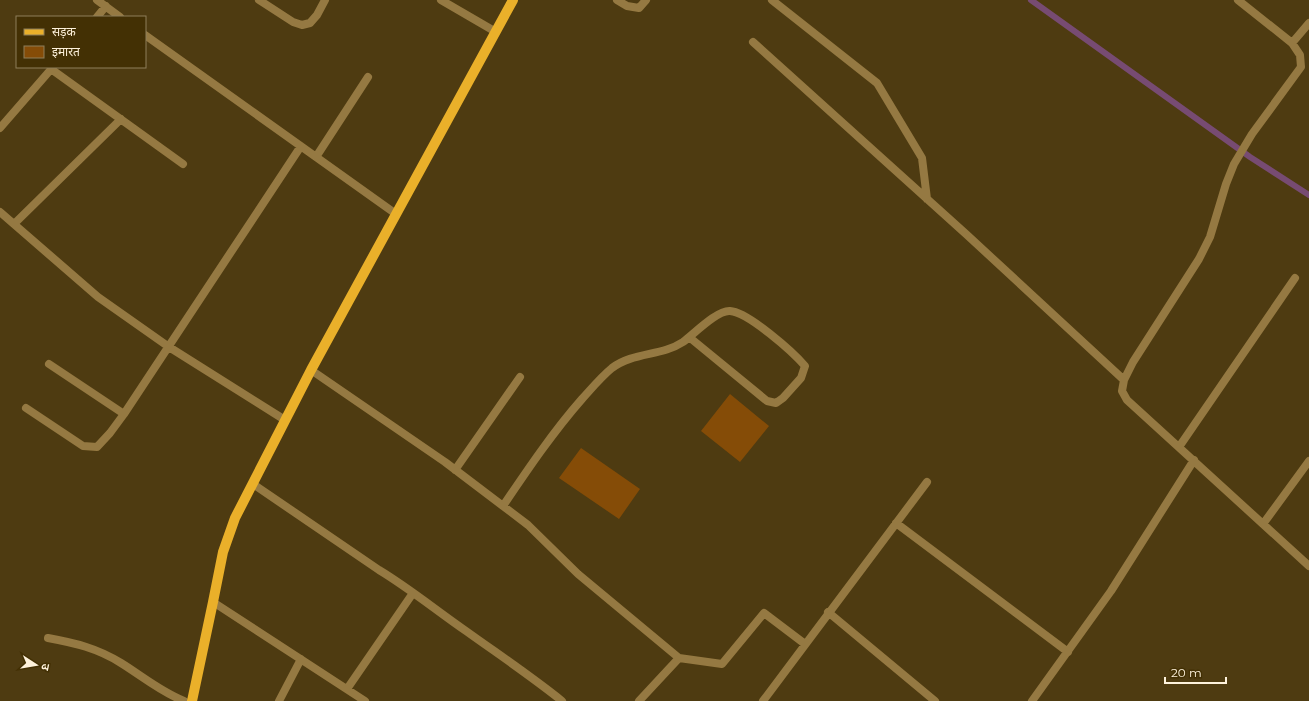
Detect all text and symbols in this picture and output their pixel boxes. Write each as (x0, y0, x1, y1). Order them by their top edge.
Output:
legend (16, 16, 146, 68)
text: सड़क (52, 24, 77, 39)
text: इमारत (52, 44, 81, 59)
north arrow (16, 645, 56, 685)
scale bar (1165, 659, 1226, 685)
text: उ (38, 662, 53, 672)
text: 20 m (1171, 665, 1202, 680)

